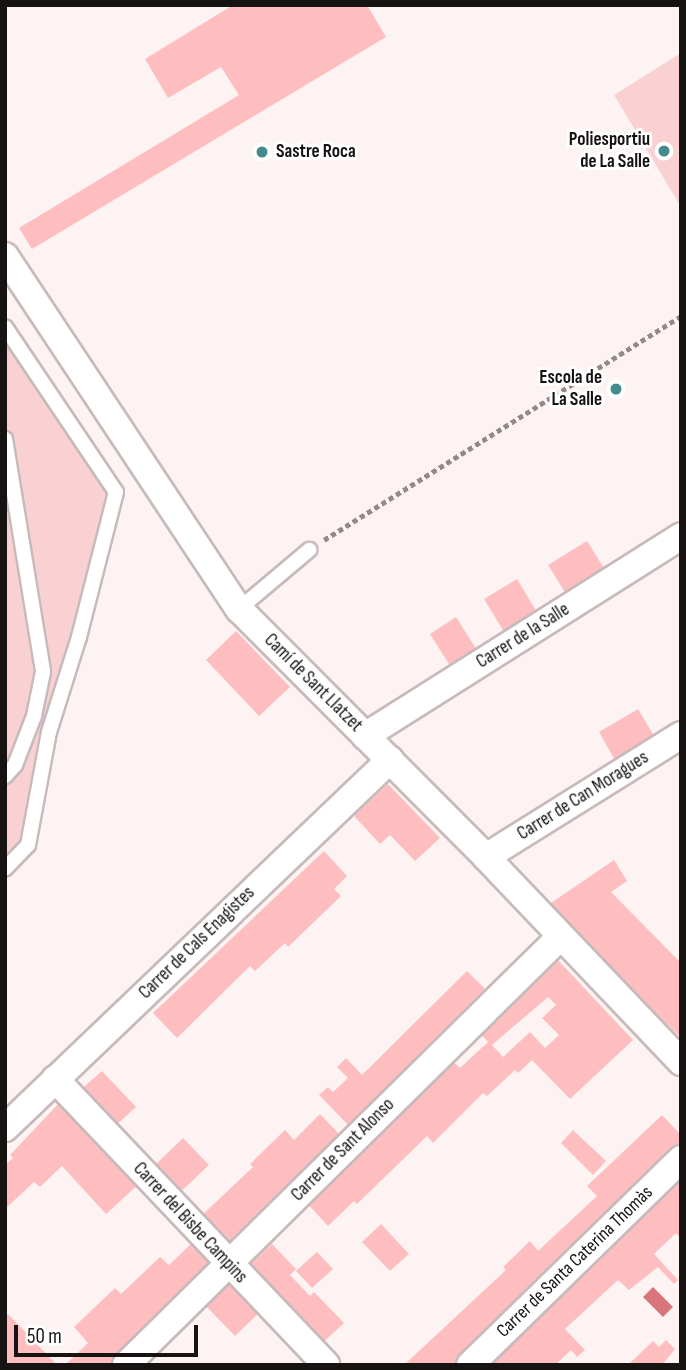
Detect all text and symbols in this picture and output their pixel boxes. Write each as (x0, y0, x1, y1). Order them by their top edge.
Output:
place label: Poliesportiu de La Salle (569, 129, 650, 173)
place label: Sastre Roca (276, 141, 356, 163)
marker: Poliesportiu de La Salle (656, 143, 672, 159)
marker: Sastre Roca (254, 144, 270, 160)
place label: Escola de La Salle (539, 367, 602, 411)
marker: Escola de La Salle (608, 381, 624, 397)
street label: Carrer de la Salle (472, 598, 574, 674)
street label: Camí de Sant Llatzet (259, 629, 367, 737)
street label: Carrer de Can Moragues (513, 746, 653, 846)
street label: Carrer de Cals Enagistes (134, 882, 260, 1004)
street label: Carrer de Sant Alonso (287, 1094, 399, 1206)
street label: Carrer del Bisbe Campins (128, 1158, 252, 1288)
street label: Carrer de Santa Caterina Thomàs (492, 1182, 658, 1342)
scale bar (18, 1310, 201, 1354)
text: 50 m (27, 1324, 62, 1349)

